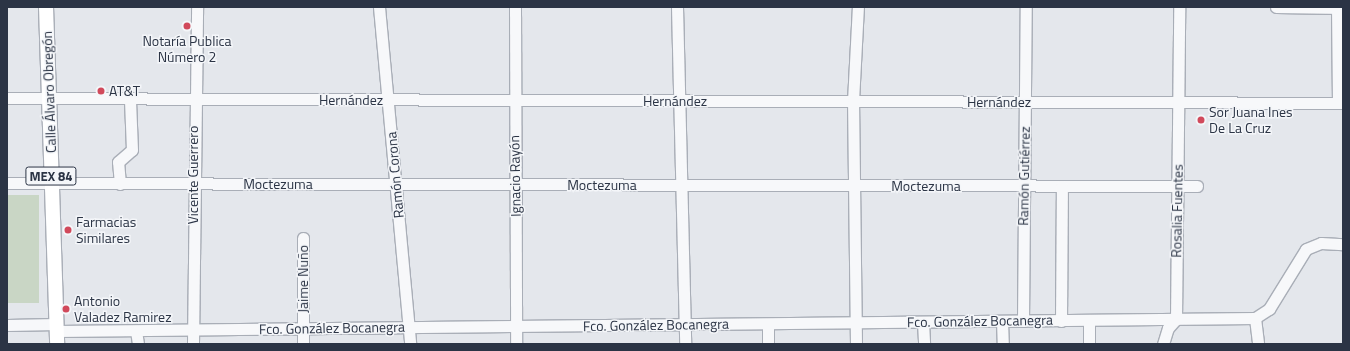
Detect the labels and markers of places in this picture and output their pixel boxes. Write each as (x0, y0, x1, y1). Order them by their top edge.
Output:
marker: Notaría Publica Número 2 (182, 21, 192, 31)
place label: Notaría Publica Número 2 (142, 33, 232, 66)
place label: AT&T (109, 83, 140, 99)
marker: AT&T (96, 86, 106, 96)
place label: Sor Juana Ines De La Cruz (1209, 104, 1293, 136)
marker: Sor Juana Ines De La Cruz (1196, 115, 1206, 125)
place label: Farmacias Similares (76, 214, 136, 246)
marker: Farmacias Similares (63, 225, 73, 235)
place label: Antonio Valadez Ramirez (74, 293, 172, 326)
marker: Antonio Valadez Ramirez (61, 304, 71, 314)

